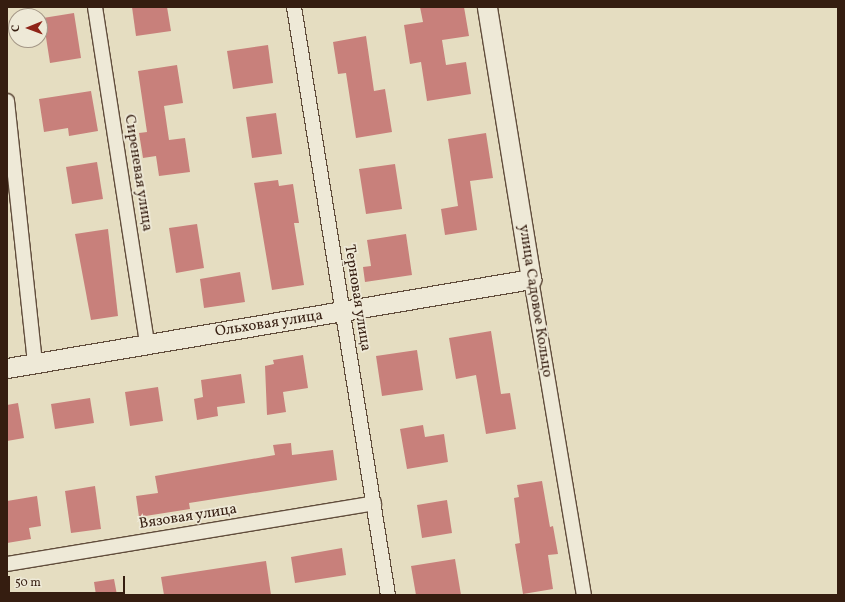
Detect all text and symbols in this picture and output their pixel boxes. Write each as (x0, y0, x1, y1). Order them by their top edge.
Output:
north arrow (8, 8, 48, 48)
text: С (9, 25, 24, 32)
street label: Сиреневая улица (120, 113, 156, 233)
street label: улица Садовое Кольцо (514, 223, 556, 379)
street label: Терновая улица (340, 243, 374, 353)
street label: Ольховая улица (214, 307, 324, 341)
street label: Вязовая улица (138, 500, 238, 534)
scale bar (10, 568, 127, 594)
text: 50 m (15, 575, 41, 591)

